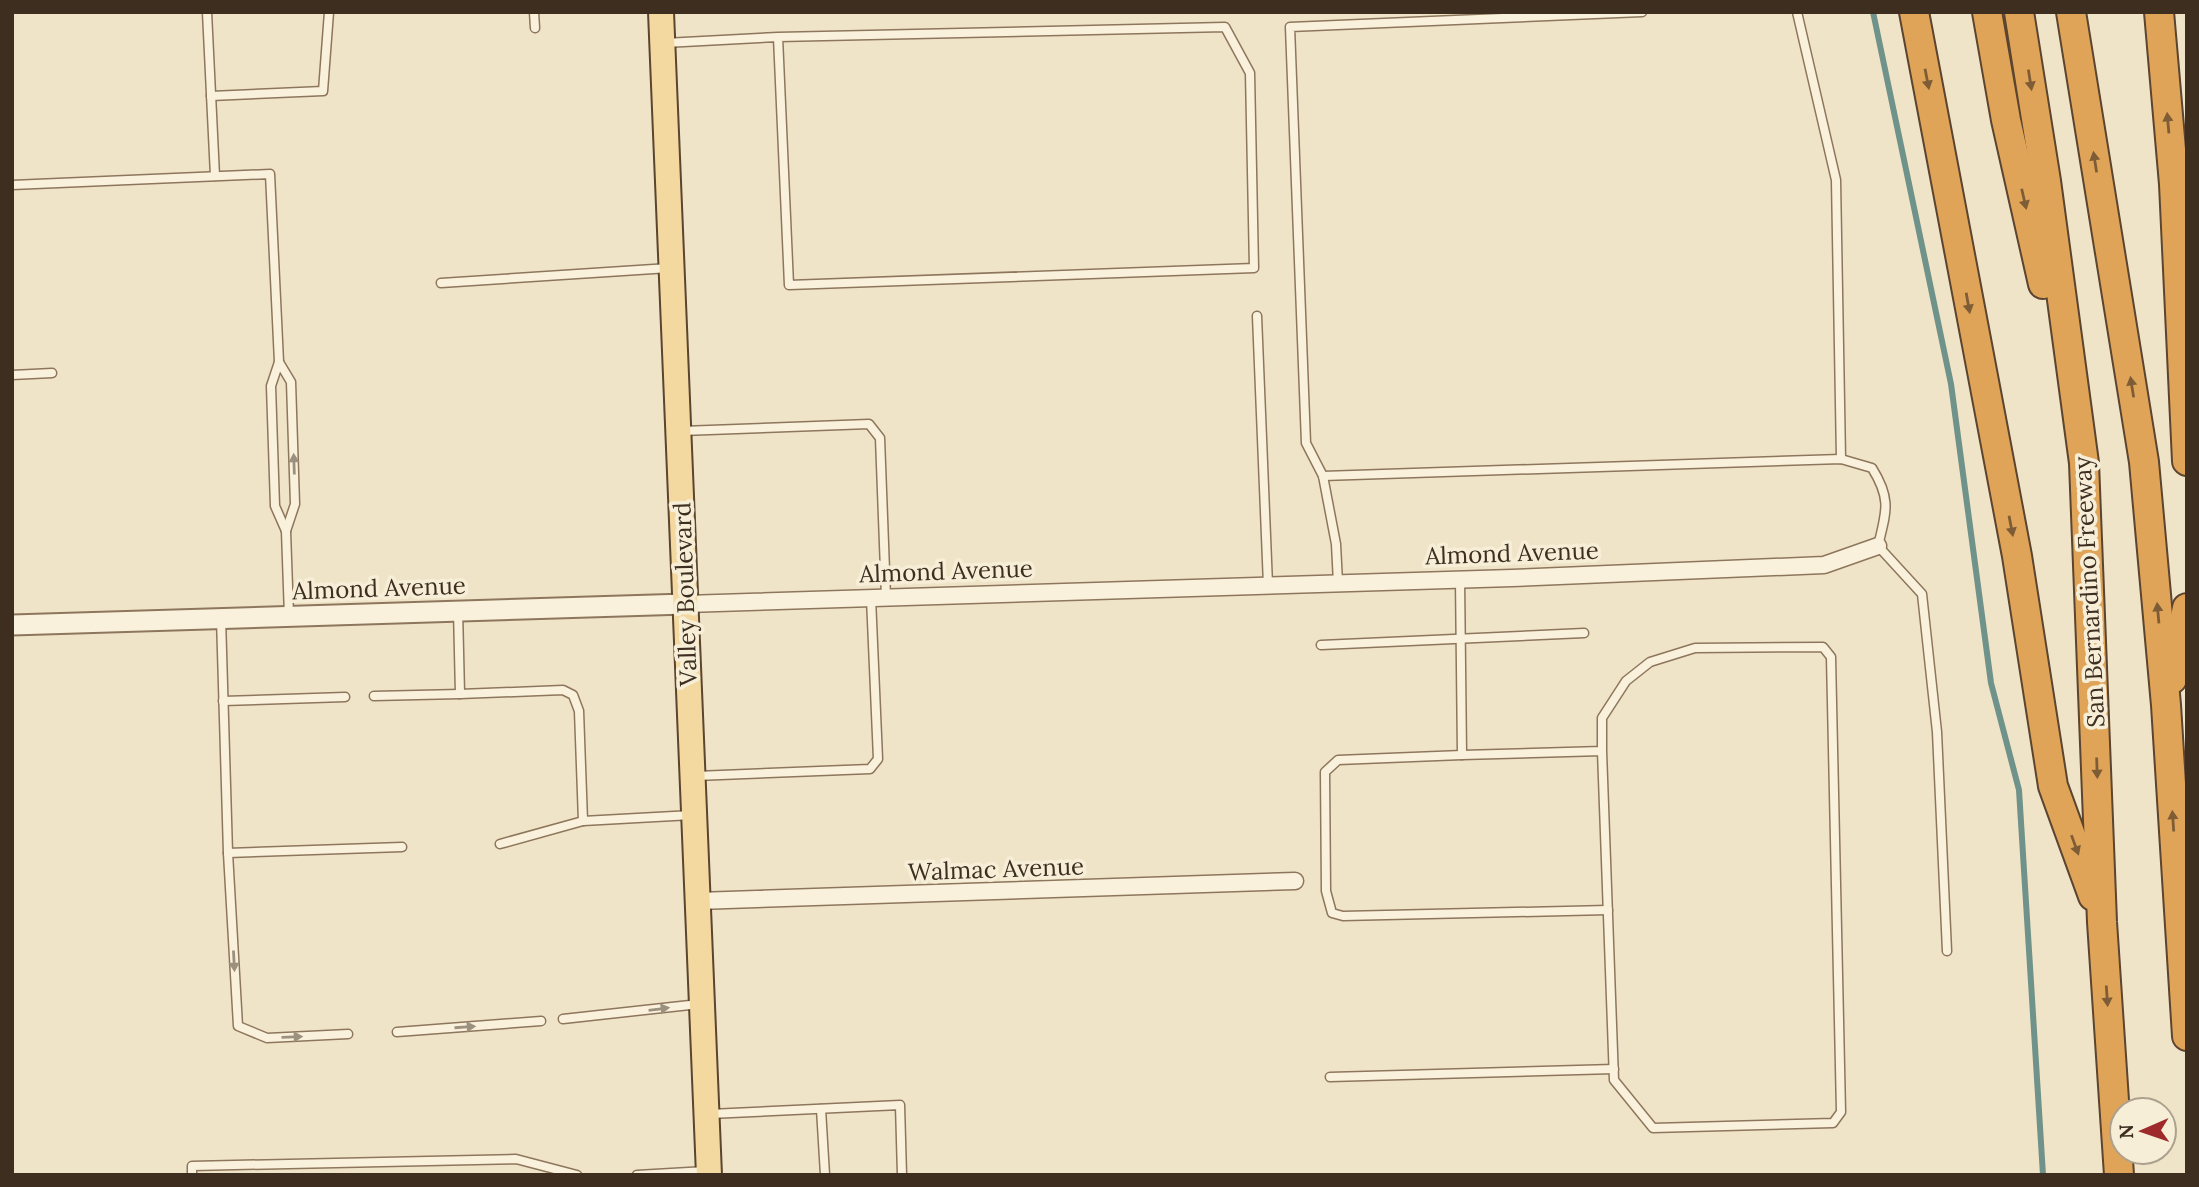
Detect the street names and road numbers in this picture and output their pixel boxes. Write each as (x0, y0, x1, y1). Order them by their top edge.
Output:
street label: San Bernardino Freeway (2066, 455, 2112, 728)
street label: Valley Boulevard (666, 502, 704, 687)
street label: Almond Avenue (1424, 534, 1599, 572)
street label: Almond Avenue (858, 552, 1033, 590)
street label: Almond Avenue (291, 569, 466, 607)
street label: Walmac Avenue (907, 850, 1085, 888)

